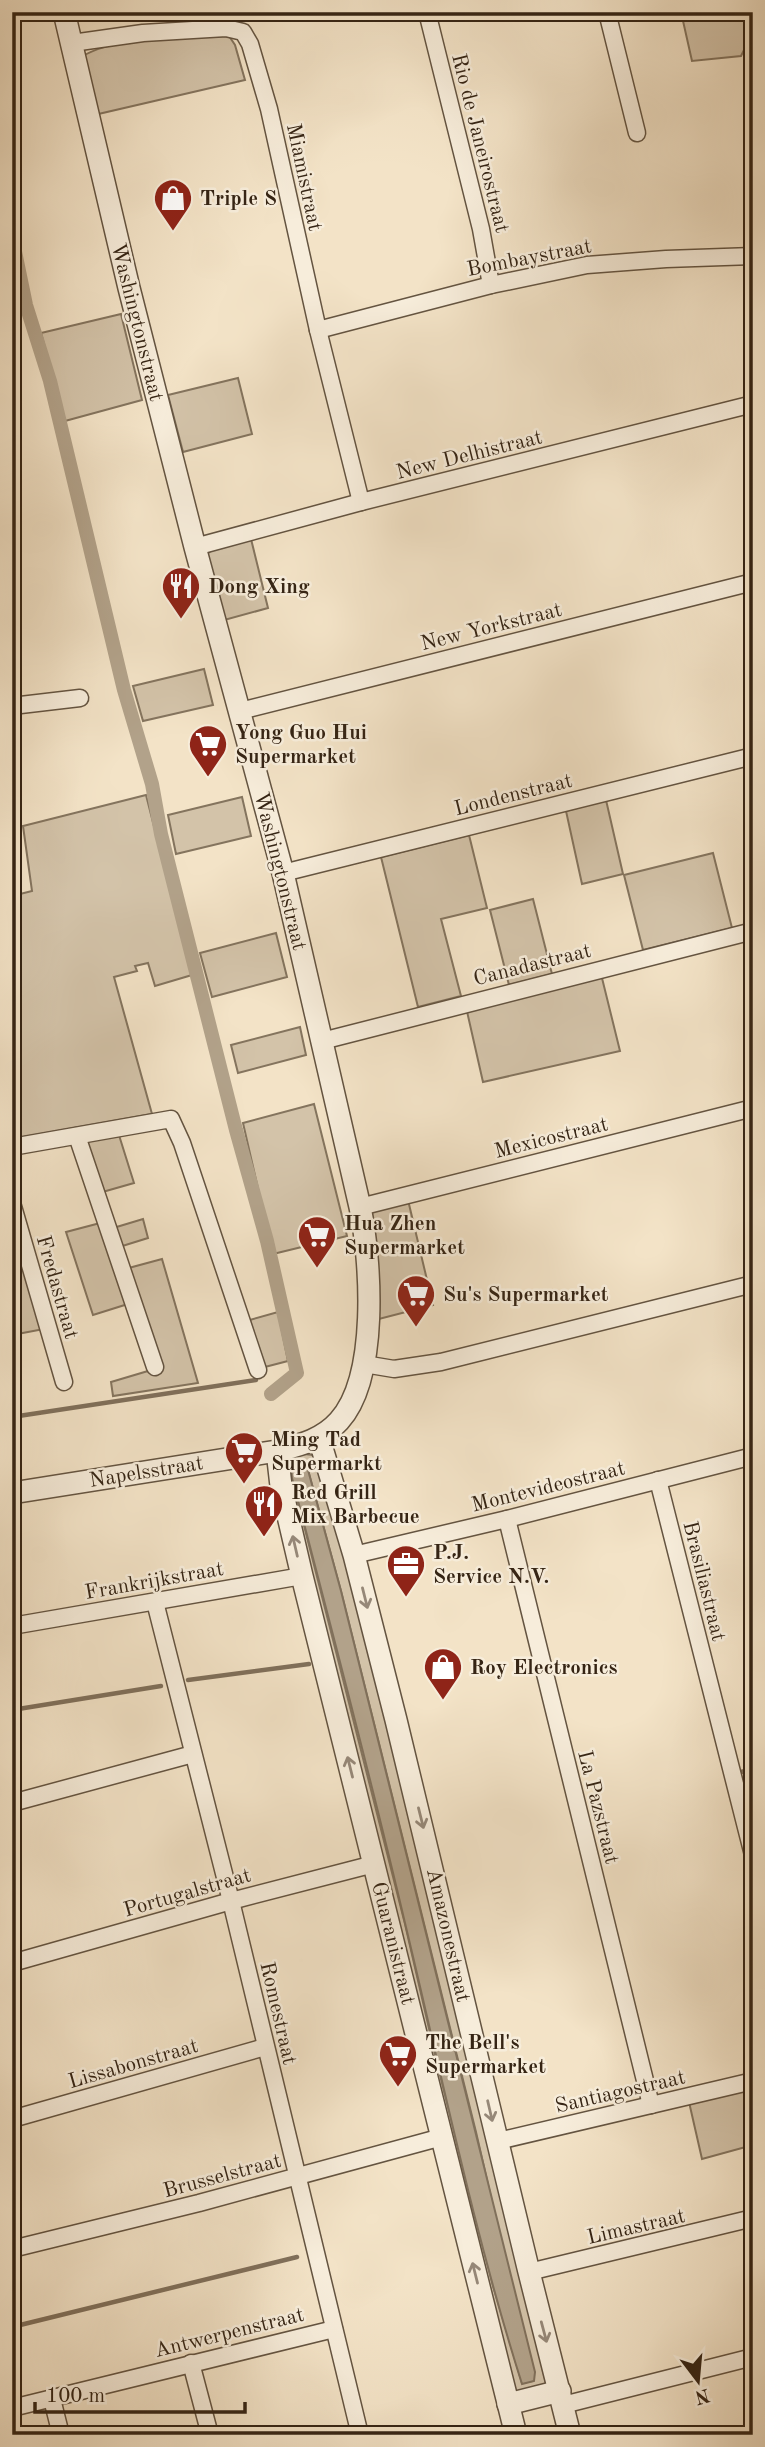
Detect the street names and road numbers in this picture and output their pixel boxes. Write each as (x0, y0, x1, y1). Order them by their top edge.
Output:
street label: Rio de Janeirostraat (447, 52, 512, 235)
street label: Miamistraat (282, 122, 325, 233)
street label: Bombaystraat (465, 236, 593, 281)
street label: Washingtonstraat (107, 241, 166, 404)
street label: New Delhistraat (394, 427, 545, 484)
street label: New Yorkstraat (419, 600, 564, 655)
street label: Londenstraat (452, 771, 575, 820)
street label: Washingtonstraat (250, 790, 309, 953)
street label: Canadastraat (471, 941, 593, 990)
street label: Mexicostraat (492, 1114, 610, 1163)
street label: Fredastraat (32, 1233, 81, 1342)
street label: Napelsstraat (88, 1453, 205, 1492)
street label: Montevideostraat (469, 1458, 627, 1517)
street label: Brasiliastraat (678, 1519, 729, 1644)
street label: Frankrijkstraat (83, 1559, 225, 1604)
street label: La Pazstraat (573, 1748, 622, 1866)
street label: Portugalstraat (121, 1865, 253, 1922)
street label: Amazonestraat (422, 1866, 473, 2004)
street label: Guaranistraat (367, 1880, 418, 2007)
street label: Romestraat (256, 1960, 300, 2067)
street label: Lissabonstraat (66, 2036, 201, 2093)
street label: Santiagostraat (553, 2067, 688, 2118)
street label: Brusselstraat (161, 2151, 284, 2202)
street label: Limastraat (585, 2206, 687, 2249)
street label: Antwerpenstraat (152, 2305, 306, 2362)

